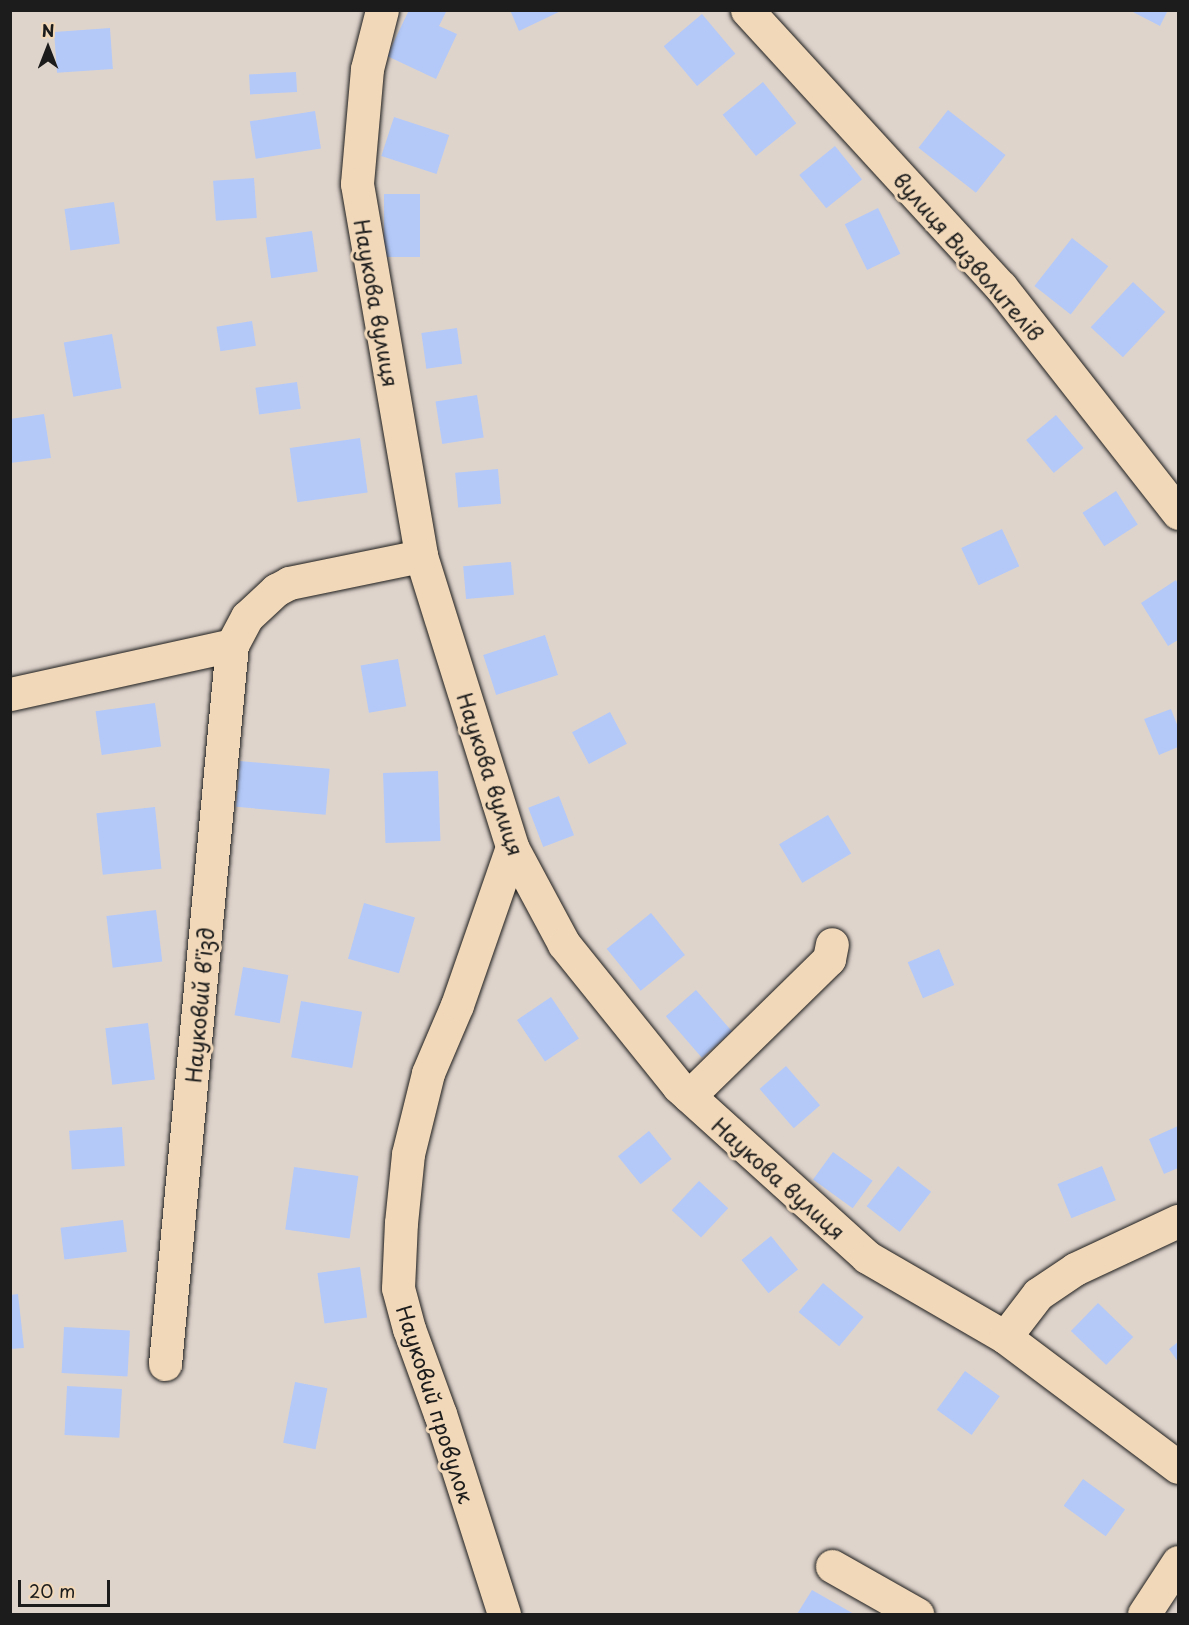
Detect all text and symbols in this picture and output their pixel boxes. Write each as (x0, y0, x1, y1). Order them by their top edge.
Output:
north arrow (18, 18, 78, 78)
text: N (42, 18, 54, 42)
street label: вулиця Визволителів (889, 166, 1049, 346)
street label: Наукова вулиця (350, 217, 404, 389)
street label: Наукова вулиця (453, 689, 529, 859)
street label: Науковий в'їзд (180, 927, 218, 1083)
street label: Наукова вулиця (707, 1112, 851, 1244)
street label: Науковий провулок (392, 1302, 480, 1506)
scale bar (21, 1568, 112, 1606)
text: 20 m (29, 1577, 75, 1604)

